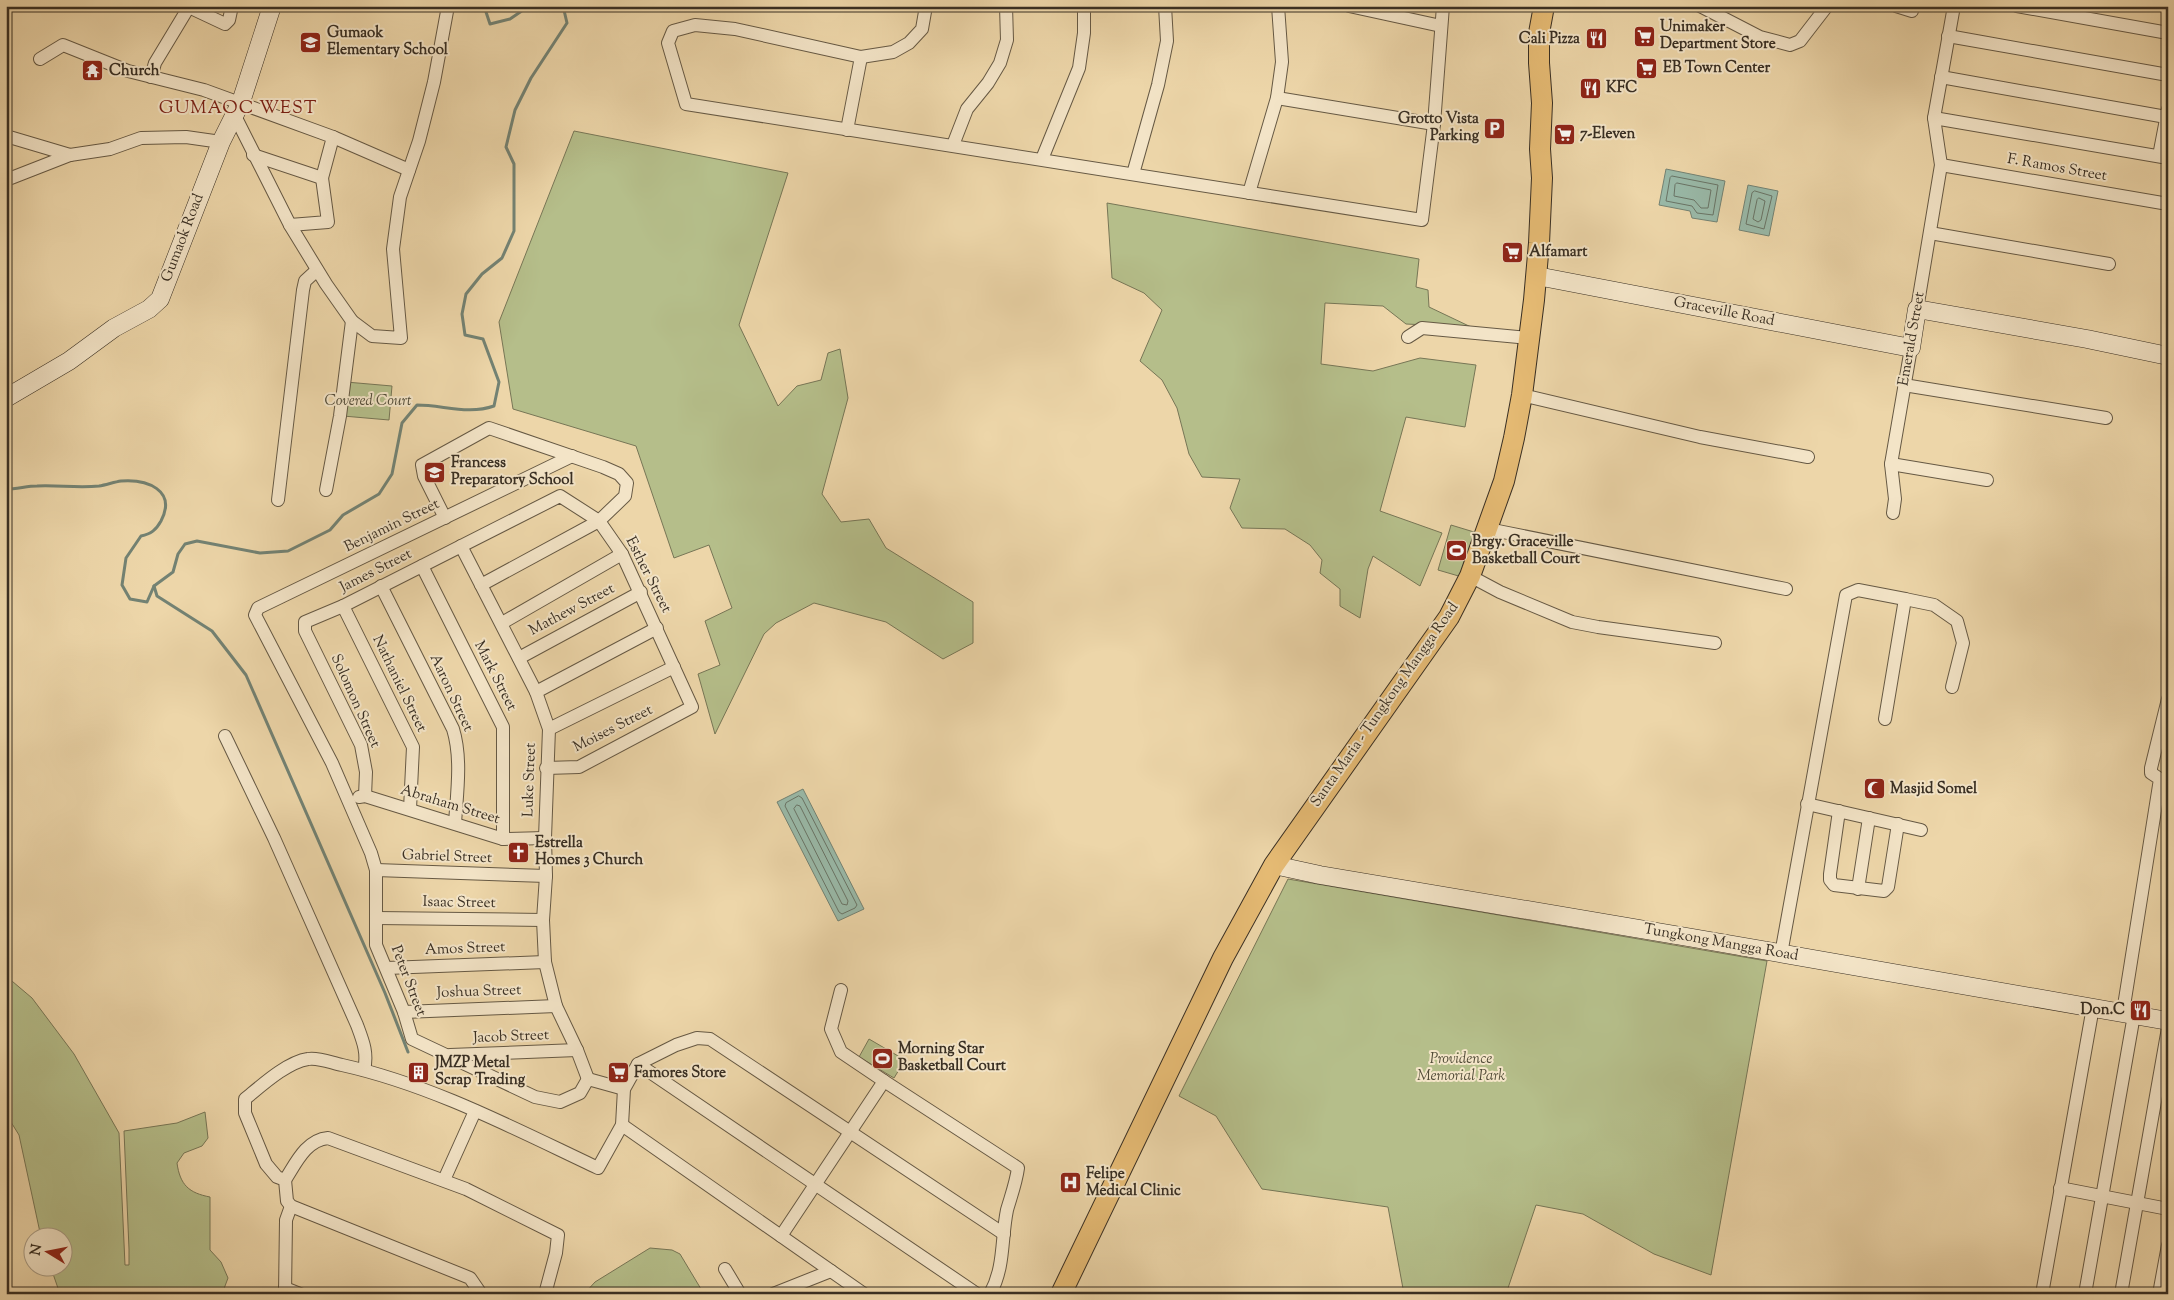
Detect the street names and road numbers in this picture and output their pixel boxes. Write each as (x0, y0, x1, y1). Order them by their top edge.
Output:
street label: F. Ramos Street (2006, 149, 2108, 187)
street label: Gumaok Road (156, 190, 210, 285)
street label: Emerald Street (1893, 290, 1931, 388)
street label: Graceville Road (1672, 292, 1777, 332)
street label: Benjamin Street (341, 494, 443, 558)
street label: Esther Street (620, 533, 676, 617)
street label: James Street (335, 544, 416, 599)
street label: Mathew Street (525, 579, 619, 641)
street label: Santa Maria - Tungkong Mangga Road (1306, 598, 1464, 812)
street label: Nathaniel Street (366, 632, 432, 736)
street label: Mark Street (468, 637, 522, 715)
street label: Solomon Street (325, 651, 385, 751)
street label: Aaron Street (424, 651, 478, 735)
street label: Moises Street (570, 700, 656, 758)
street label: Luke Street (518, 742, 542, 818)
street label: Abraham Street (398, 780, 502, 830)
street label: Gabriel Street (402, 845, 492, 869)
street label: Isaac Street (422, 892, 496, 914)
street label: Tungkong Mangga Road (1642, 919, 1801, 967)
street label: Amos Street (424, 937, 506, 961)
street label: Peter Street (385, 943, 431, 1019)
street label: Joshua Street (435, 980, 522, 1004)
street label: Jacob Street (472, 1025, 549, 1049)

